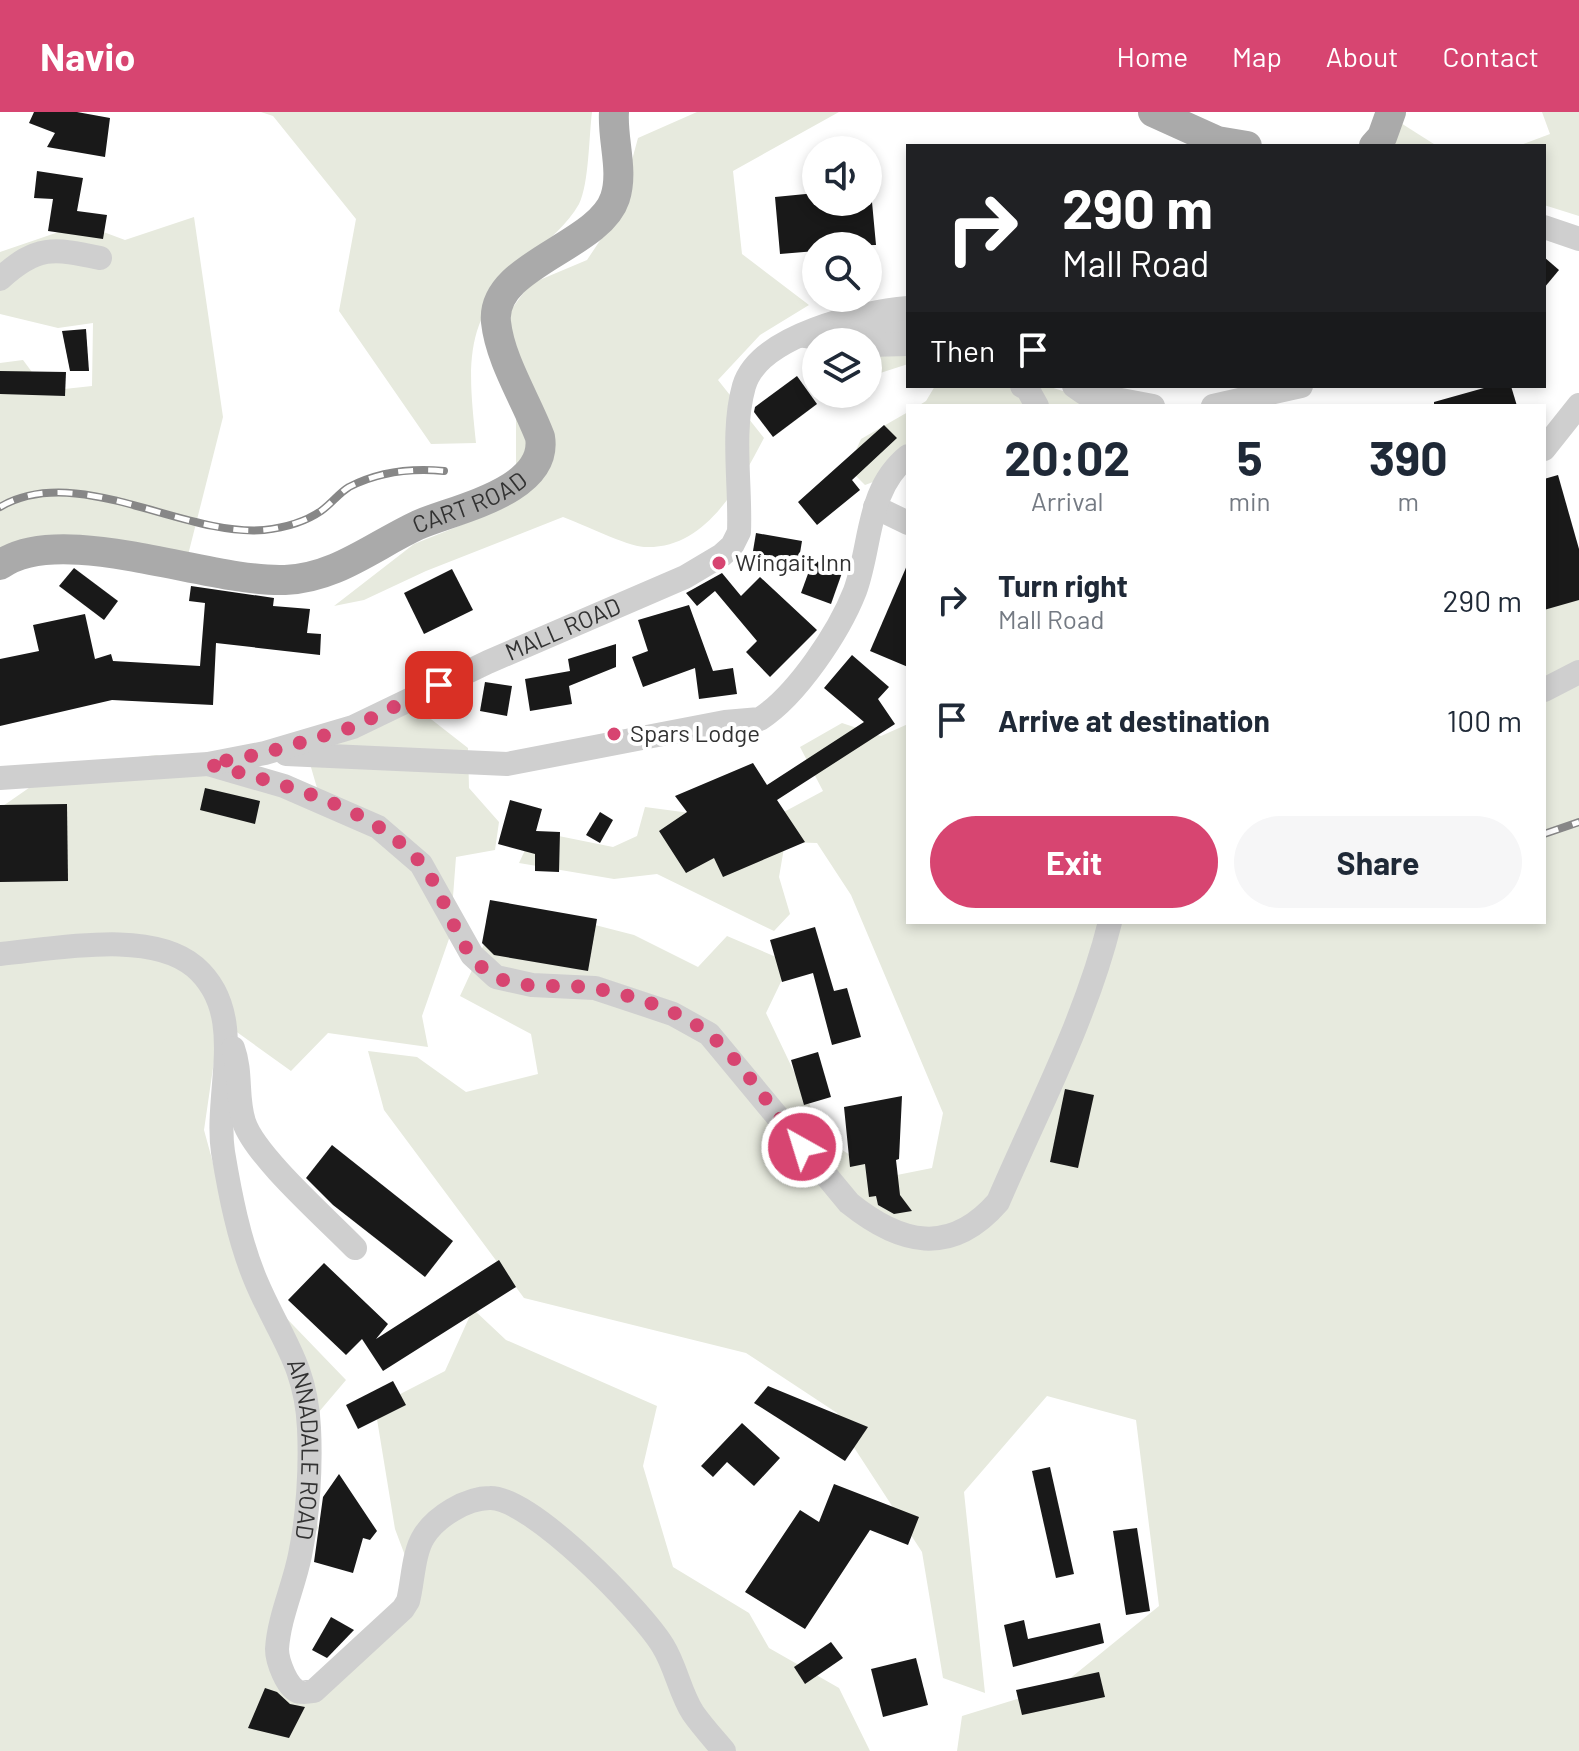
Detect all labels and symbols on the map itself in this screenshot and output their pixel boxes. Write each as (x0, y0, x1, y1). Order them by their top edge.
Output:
street label: CART ROAD (408, 465, 532, 539)
place label: Wingait Inn (735, 547, 852, 576)
marker: Wingait Inn (710, 554, 728, 572)
street label: MALL ROAD (500, 591, 625, 666)
pin (405, 651, 473, 719)
place label: Spars Lodge (630, 718, 760, 747)
marker: Spars Lodge (605, 725, 623, 743)
position arrow (760, 1105, 844, 1189)
street label: ANNADALE ROAD (282, 1354, 326, 1542)

